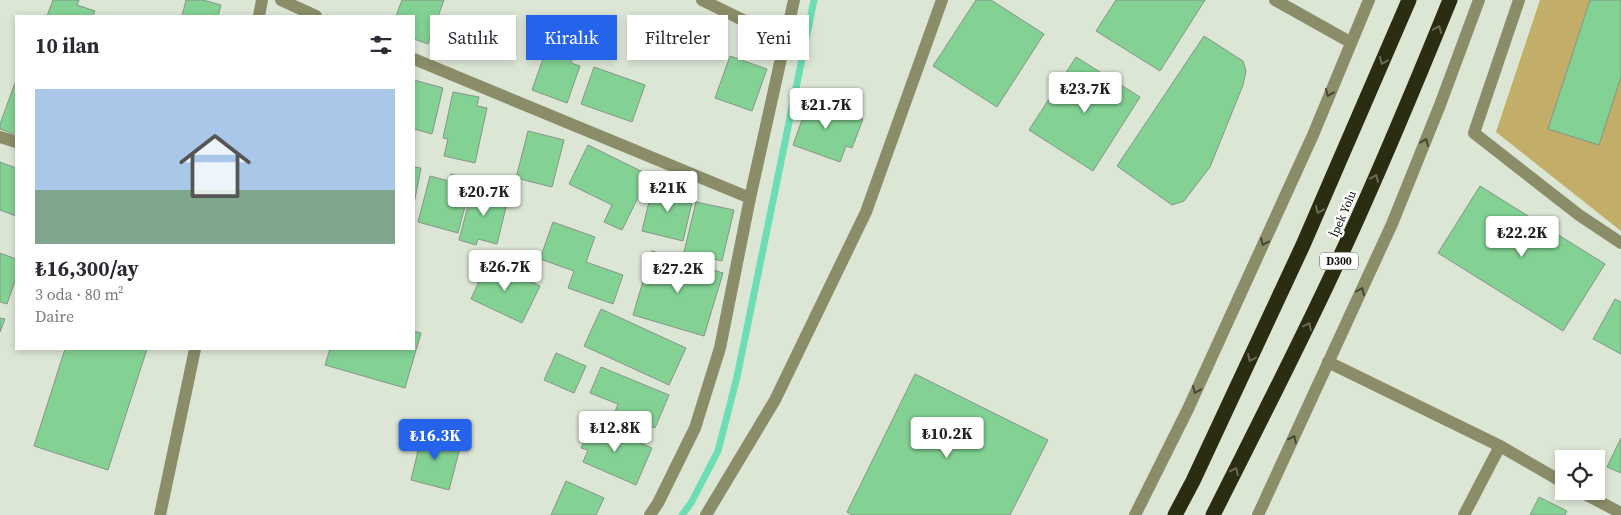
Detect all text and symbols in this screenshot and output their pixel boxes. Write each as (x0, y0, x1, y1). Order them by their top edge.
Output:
chip: Satılık (430, 15, 516, 60)
chip: Kiralık (526, 15, 617, 60)
chip: Filtreler (627, 15, 728, 60)
chip: Yeni (738, 15, 809, 60)
one-way arrow (1433, 25, 1443, 33)
text: 10 ilan (35, 31, 100, 60)
icon: filters (367, 31, 395, 59)
one-way arrow (1379, 56, 1389, 65)
pin: ₺23.7K (1044, 72, 1126, 114)
text: ₺23.7K (1060, 77, 1110, 99)
pin: ₺21.7K (785, 88, 867, 130)
one-way arrow (1325, 88, 1336, 97)
text: ₺21.7K (801, 93, 851, 115)
icon: home (170, 121, 260, 211)
one-way arrow (1419, 138, 1430, 147)
pin: ₺21K (638, 170, 698, 213)
pin: ₺20.7K (443, 174, 525, 217)
one-way arrow (1368, 174, 1379, 183)
text: ₺21K (649, 176, 687, 198)
text: ₺20.7K (459, 180, 509, 202)
street label: İpek Yolu (1326, 188, 1360, 240)
one-way arrow (1314, 205, 1325, 214)
pin: ₺22.2K (1481, 216, 1563, 258)
text: ₺22.2K (1497, 221, 1547, 243)
one-way arrow (1259, 237, 1270, 246)
pin: ₺26.7K (464, 250, 546, 292)
pin: ₺27.2K (637, 252, 719, 294)
road number: D300 (1320, 252, 1358, 270)
text: ₺16,300/ay (35, 254, 139, 283)
text: ₺26.7K (480, 255, 530, 277)
text: ₺27.2K (653, 257, 703, 279)
text: 3 oda · 80 m² (35, 283, 124, 305)
one-way arrow (1355, 288, 1365, 297)
text: Daire (35, 305, 74, 327)
one-way arrow (1301, 322, 1312, 331)
one-way arrow (1246, 353, 1257, 362)
one-way arrow (1192, 385, 1203, 394)
pin: ₺12.8K (574, 410, 656, 453)
text: ₺12.8K (590, 416, 640, 438)
pin: ₺10.2K (906, 416, 988, 459)
pin: ₺16.3K (394, 418, 476, 461)
text: ₺10.2K (922, 422, 972, 444)
text: ₺16.3K (410, 424, 460, 446)
one-way arrow (1286, 435, 1297, 444)
map controls (1555, 450, 1605, 500)
button: locate (1555, 450, 1605, 500)
one-way arrow (1229, 468, 1239, 477)

